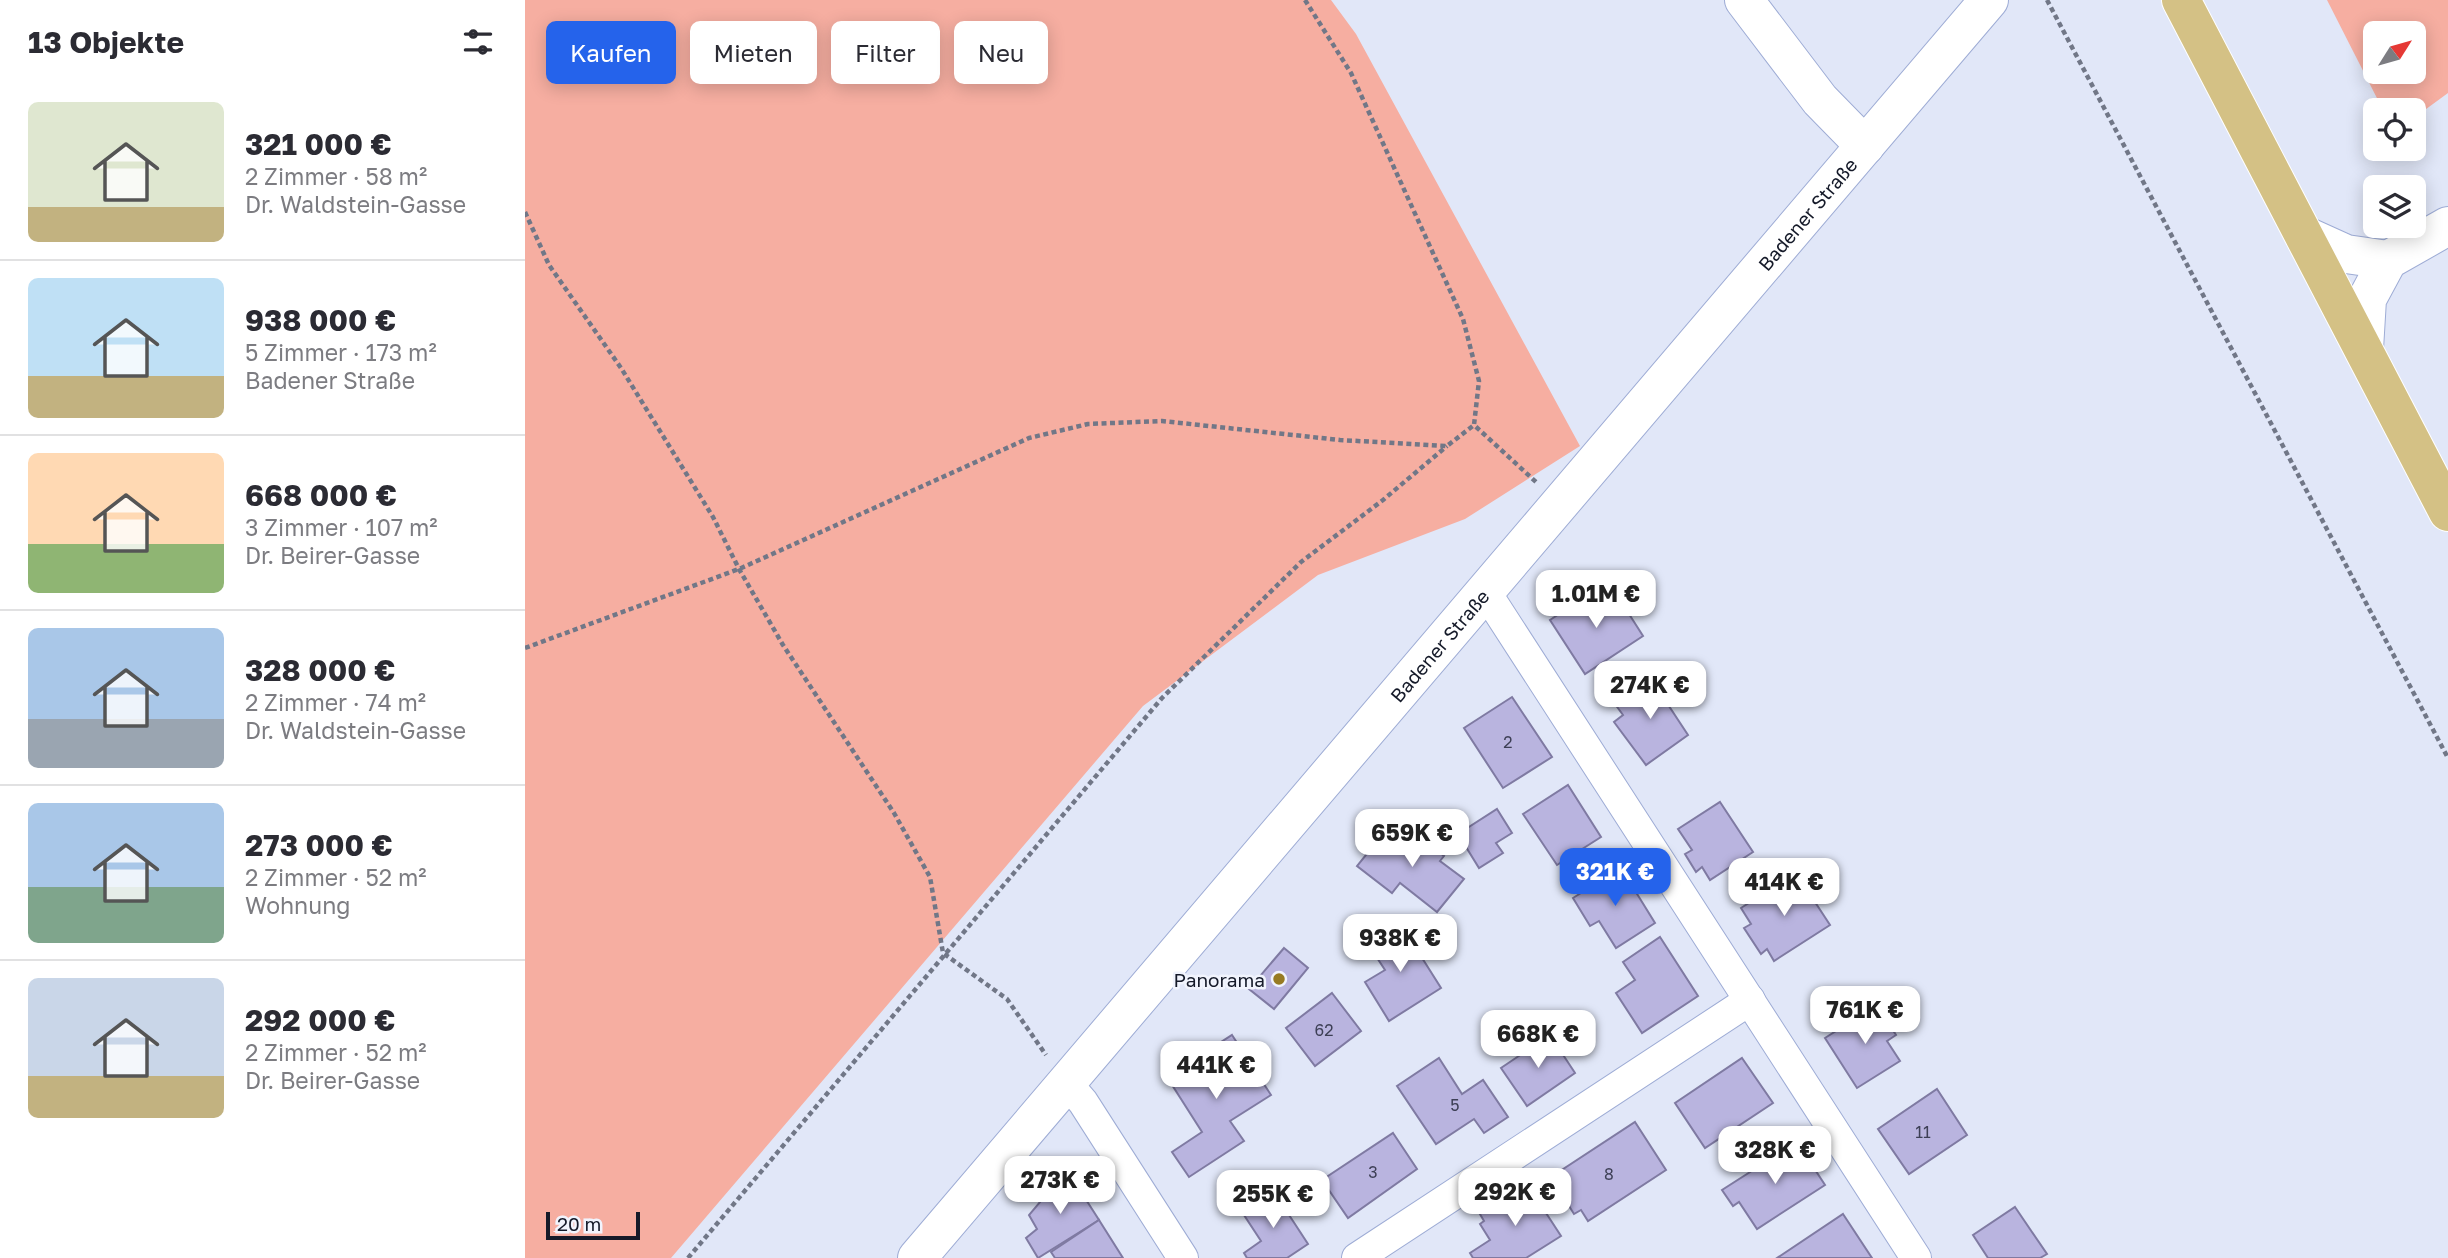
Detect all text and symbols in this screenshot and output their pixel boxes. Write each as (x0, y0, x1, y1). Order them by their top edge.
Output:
chip: Kaufen (546, 21, 676, 84)
chip: Mieten (690, 21, 817, 84)
chip: Filter (831, 21, 940, 84)
chip: Neu (954, 21, 1048, 84)
north arrow (2363, 21, 2425, 84)
map controls (2363, 21, 2426, 238)
icon: filters (459, 23, 497, 61)
text: 13 Objekte (28, 24, 184, 60)
button: locate (2363, 98, 2426, 161)
text: 321 000 € (245, 126, 392, 162)
icon: home (84, 130, 168, 214)
street label: Badener Straße (1753, 153, 1861, 275)
text: 2 Zimmer · 58 m² (245, 162, 427, 190)
button: layers (2363, 175, 2426, 238)
text: Dr. Waldstein-Gasse (245, 190, 466, 218)
text: 938 000 € (245, 302, 396, 338)
icon: home (84, 306, 168, 390)
text: 5 Zimmer · 173 m² (245, 338, 437, 366)
text: Badener Straße (245, 366, 415, 394)
text: 668 000 € (245, 477, 397, 513)
icon: home (84, 481, 168, 565)
text: 3 Zimmer · 107 m² (245, 513, 438, 541)
text: Dr. Beirer-Gasse (245, 541, 420, 569)
pin: 1.01M € (1531, 570, 1661, 630)
text: 1.01M € (1552, 579, 1640, 607)
street label: Badener Straße (1385, 584, 1493, 706)
text: 328 000 € (245, 652, 395, 688)
icon: home (84, 656, 168, 740)
pin: 274K € (1593, 662, 1707, 721)
text: 274K € (1610, 670, 1690, 698)
text: 2 Zimmer · 74 m² (245, 688, 426, 716)
text: Dr. Waldstein-Gasse (245, 716, 466, 744)
house number: 2 (1503, 732, 1513, 752)
pin: 659K € (1355, 810, 1469, 869)
text: 659K € (1371, 818, 1453, 846)
text: 273 000 € (245, 827, 393, 863)
icon: home (84, 831, 168, 915)
pin: 321K € (1558, 848, 1672, 908)
text: 321K € (1576, 857, 1654, 885)
pin: 414K € (1727, 858, 1841, 918)
text: 2 Zimmer · 52 m² (245, 863, 427, 891)
text: 414K € (1744, 867, 1824, 895)
text: Wohnung (245, 891, 350, 919)
pin: 938K € (1343, 914, 1457, 974)
text: 938K € (1359, 923, 1441, 951)
place label: Panorama (1173, 968, 1265, 991)
marker: Panorama (1271, 971, 1287, 987)
pin: 761K € (1808, 986, 1922, 1046)
text: 761K € (1826, 995, 1904, 1023)
text: 292 000 € (245, 1002, 395, 1038)
icon: home (84, 1006, 168, 1090)
pin: 668K € (1481, 1010, 1595, 1070)
text: 668K € (1497, 1019, 1579, 1047)
house number: 62 (1315, 1020, 1333, 1040)
text: 2 Zimmer · 52 m² (245, 1038, 427, 1066)
pin: 441K € (1159, 1042, 1273, 1101)
text: 441K € (1176, 1050, 1256, 1078)
text: Dr. Beirer-Gasse (245, 1066, 420, 1094)
house number: 5 (1450, 1095, 1460, 1115)
house number: 11 (1915, 1122, 1931, 1142)
pin: 328K € (1718, 1126, 1832, 1186)
text: 328K € (1734, 1135, 1816, 1163)
pin: 273K € (1003, 1156, 1117, 1216)
house number: 3 (1368, 1162, 1378, 1182)
house number: 8 (1604, 1164, 1614, 1184)
text: 273K € (1020, 1165, 1100, 1193)
pin: 292K € (1458, 1168, 1572, 1228)
pin: 255K € (1216, 1170, 1330, 1230)
text: 292K € (1474, 1177, 1556, 1205)
text: 255K € (1233, 1179, 1313, 1207)
scale bar (546, 1209, 641, 1241)
text: 20 m (557, 1212, 601, 1235)

